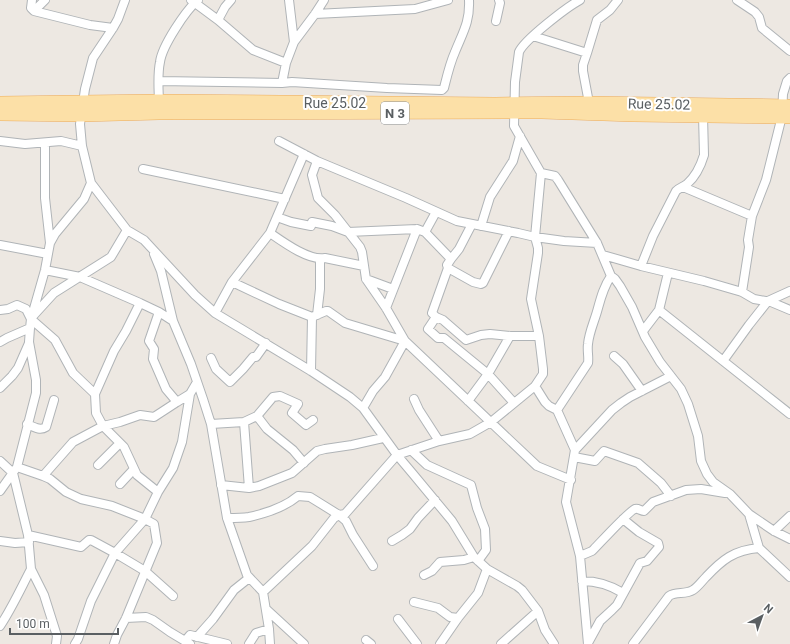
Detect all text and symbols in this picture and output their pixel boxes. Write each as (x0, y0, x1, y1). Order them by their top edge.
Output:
street label: Rue 25.02 (304, 95, 366, 111)
street label: Rue 25.02 (628, 95, 690, 113)
road number: N 3 (381, 102, 409, 124)
north arrow (742, 596, 782, 636)
text: N (761, 601, 776, 616)
scale bar (10, 610, 118, 636)
text: 100 m (16, 617, 50, 631)

